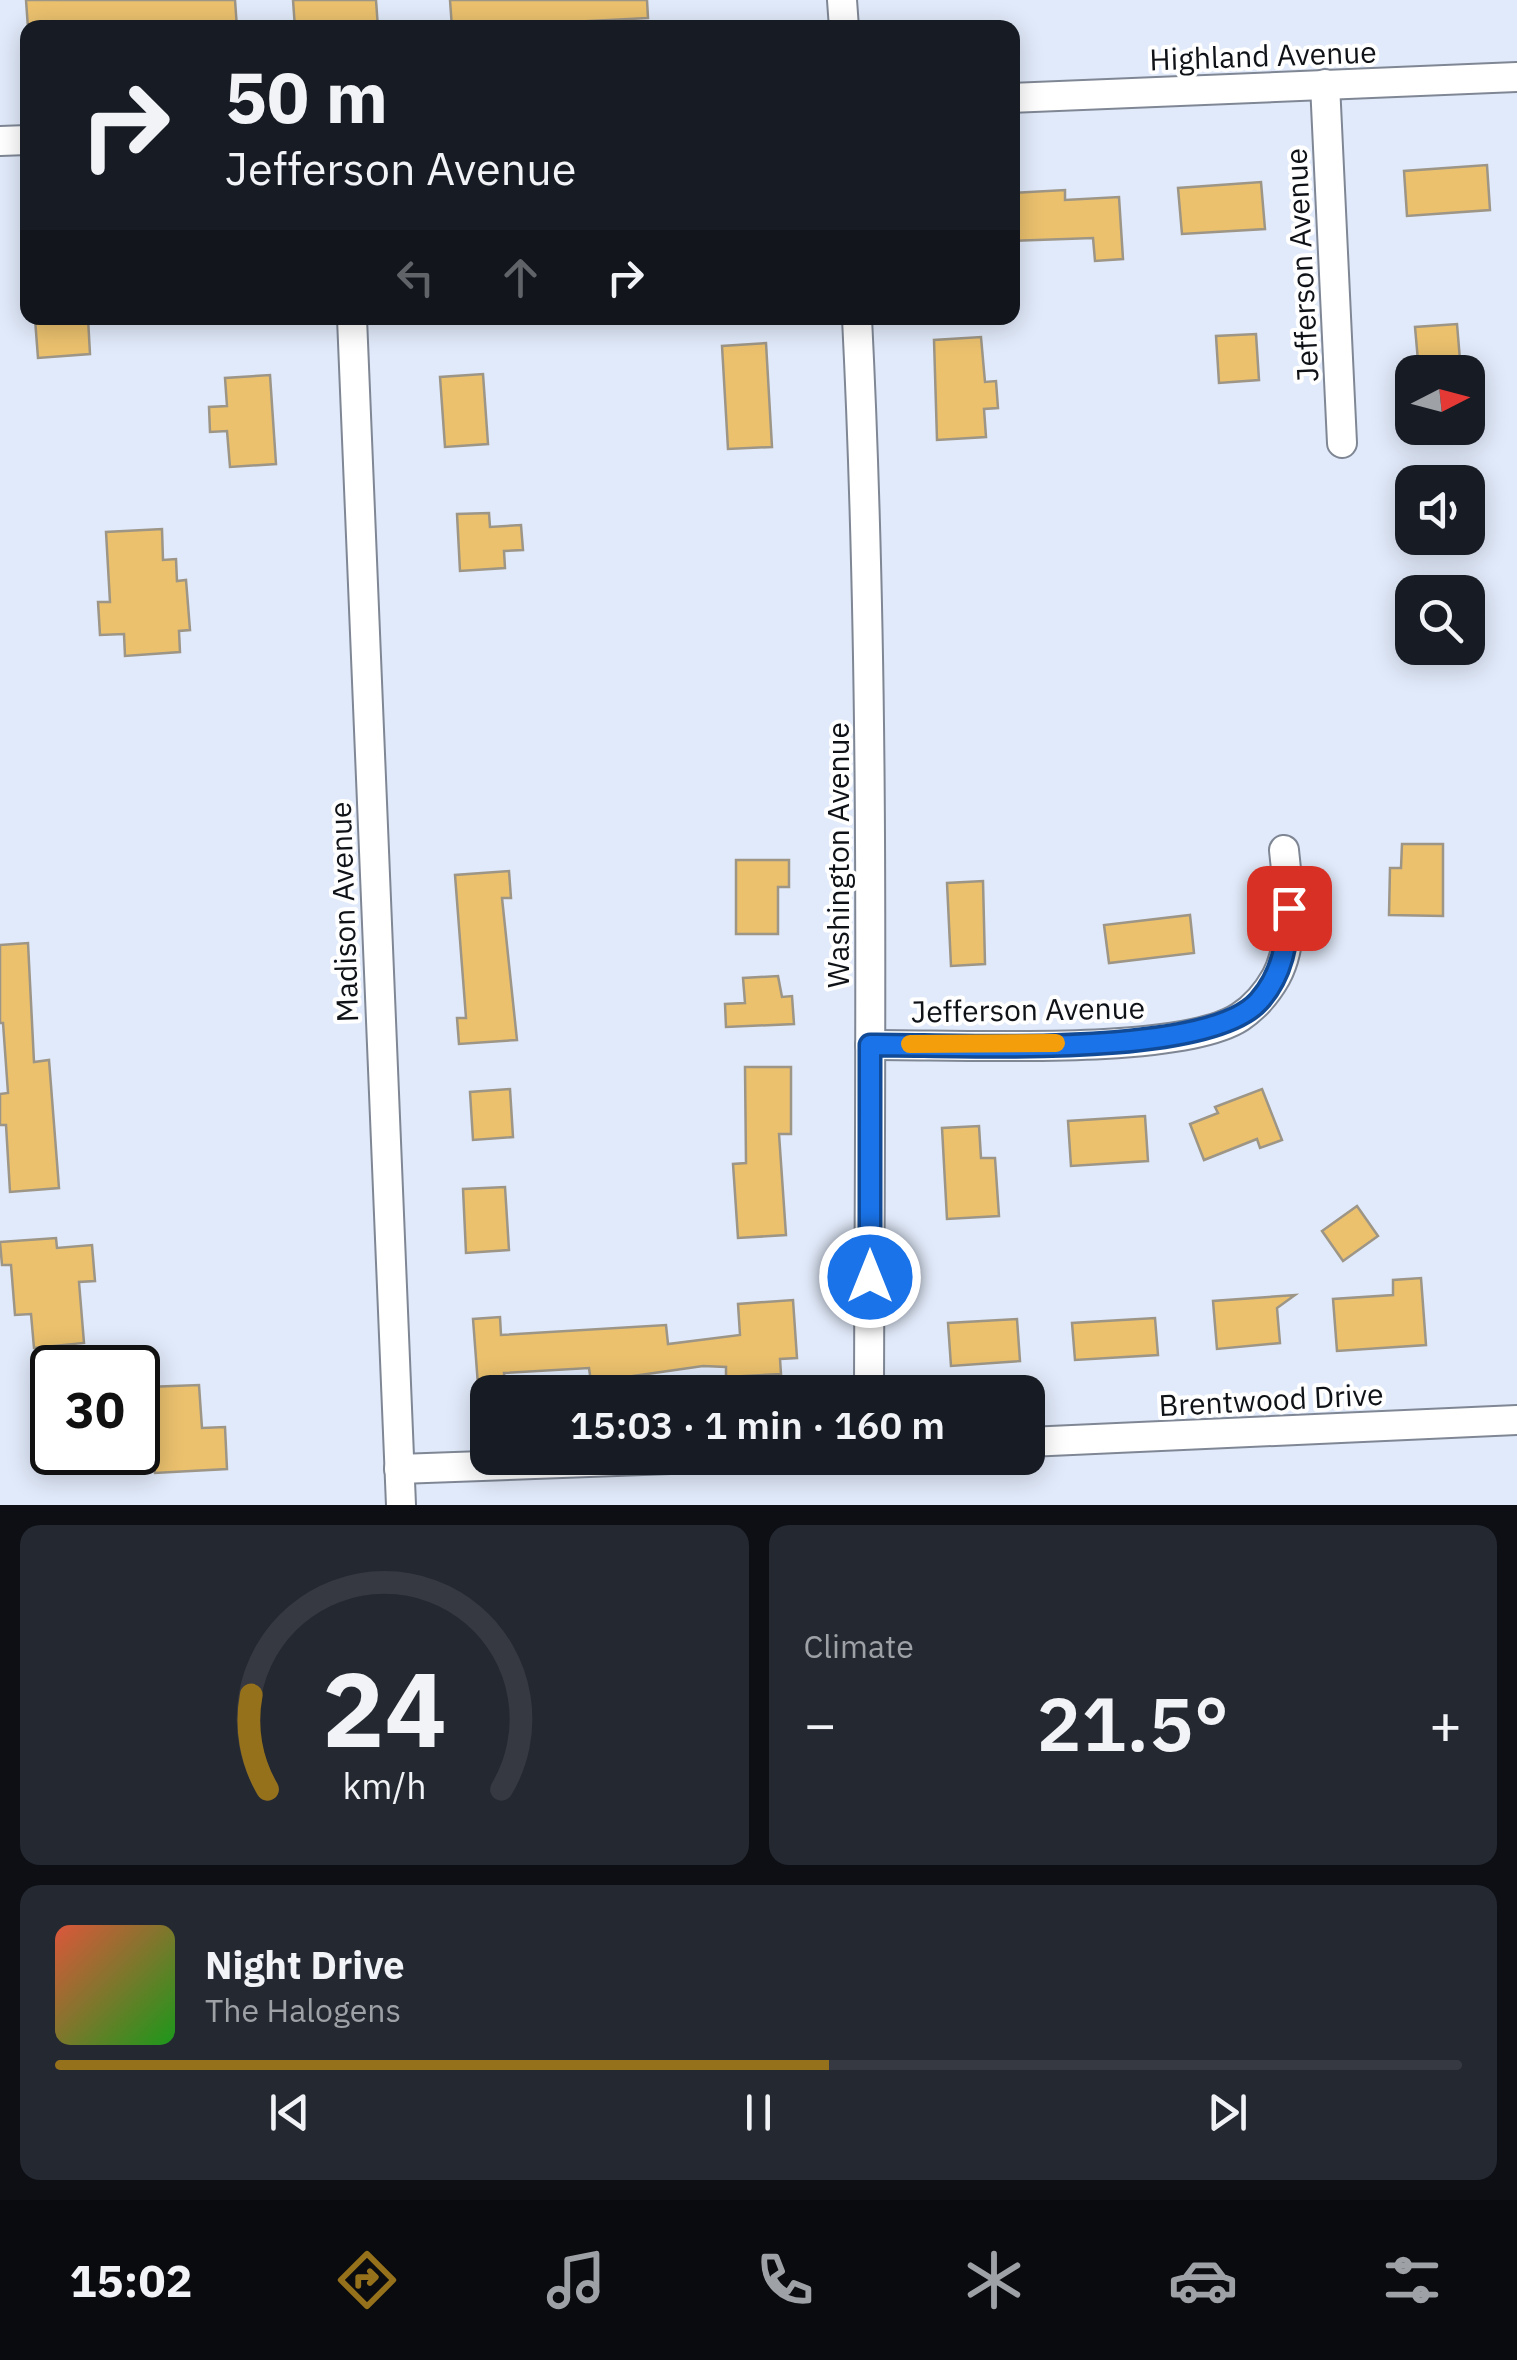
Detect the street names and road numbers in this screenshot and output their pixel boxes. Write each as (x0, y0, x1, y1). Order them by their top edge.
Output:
street label: Highland Avenue (1149, 32, 1377, 78)
street label: Jefferson Avenue (1275, 147, 1327, 383)
street label: Washington Avenue (818, 722, 857, 988)
street label: Madison Avenue (320, 801, 366, 1023)
street label: Jefferson Avenue (911, 987, 1145, 1031)
street label: Brentwood Drive (1158, 1374, 1384, 1424)

